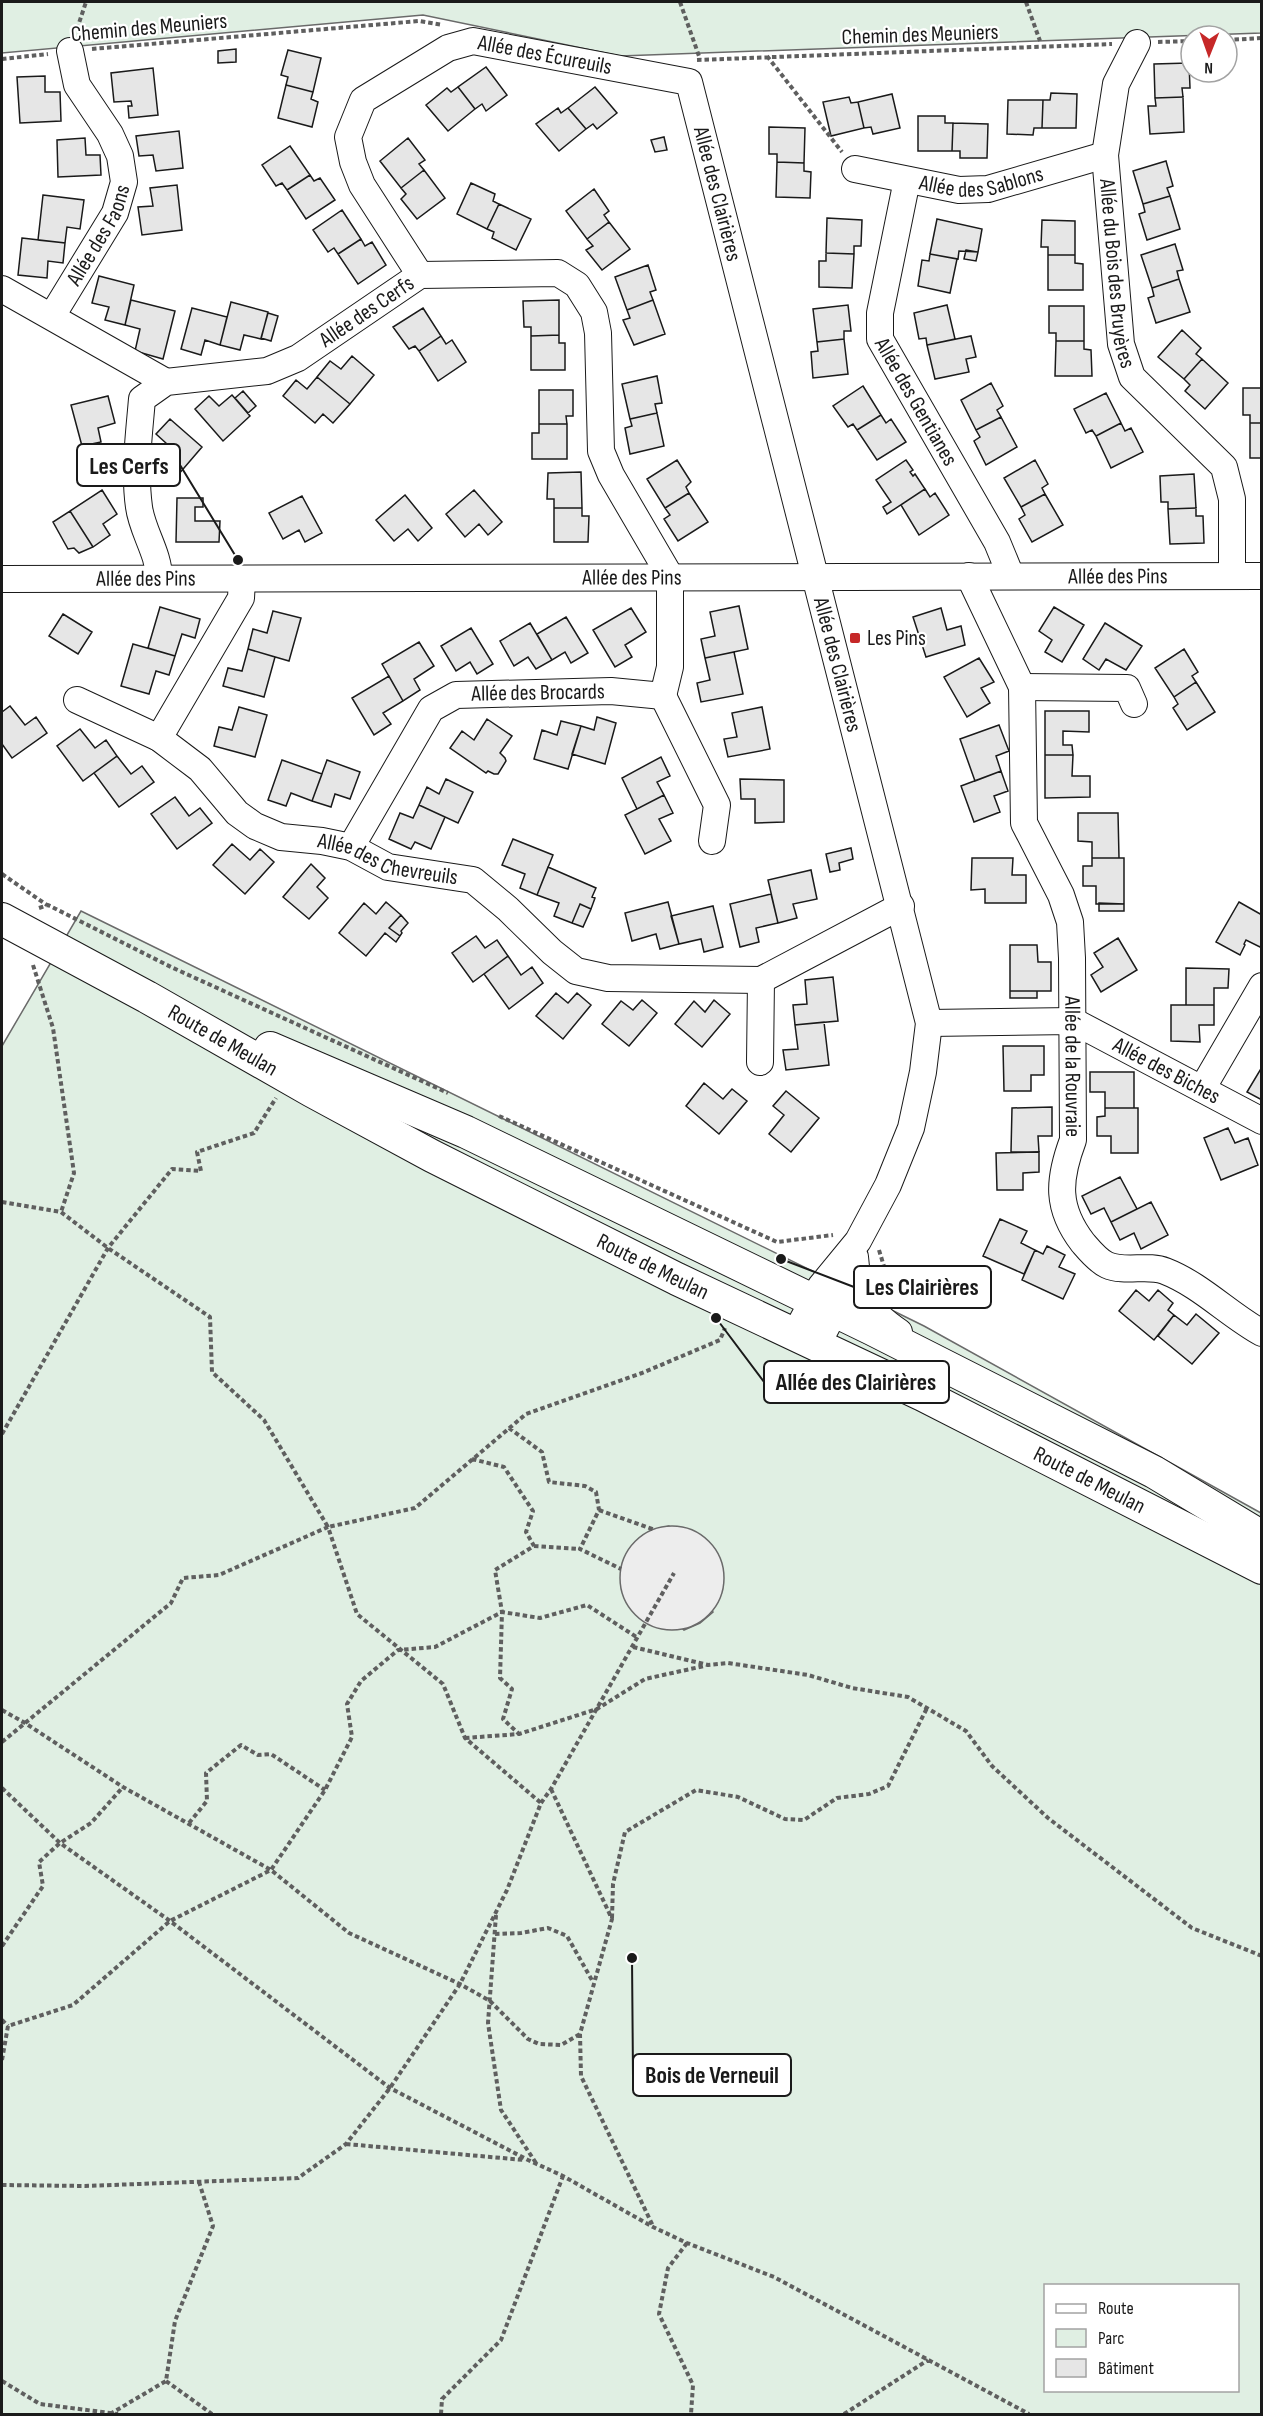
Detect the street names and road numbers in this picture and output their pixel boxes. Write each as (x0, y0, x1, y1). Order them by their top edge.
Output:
street label: Chemin des Meuniers (70, 8, 228, 48)
street label: Chemin des Meuniers (841, 19, 999, 51)
street label: Allée des Écureuils (475, 29, 614, 81)
street label: Allée des Clairières (687, 123, 748, 264)
street label: Allée des Sablons (916, 160, 1047, 204)
street label: Allée du Bois des Bruyères (1093, 177, 1142, 372)
street label: Allée des Faons (60, 181, 136, 291)
street label: Allée des Cerfs (313, 270, 419, 354)
street label: Allée des Gentianes (868, 332, 964, 471)
street label: Allée des Pins (1067, 563, 1168, 590)
street label: Allée des Pins (581, 564, 682, 591)
street label: Allée des Pins (95, 565, 196, 592)
street label: Allée des Clairières (807, 594, 868, 735)
street label: Allée des Brocards (470, 678, 605, 708)
street label: Allée des Chevreuils (314, 827, 460, 891)
street label: Allée de la Rouvraie (1059, 995, 1086, 1137)
street label: Route de Meulan (163, 998, 283, 1082)
street label: Allée des Biches (1108, 1031, 1225, 1110)
street label: Route de Meulan (592, 1227, 713, 1306)
street label: Route de Meulan (1029, 1440, 1150, 1520)

